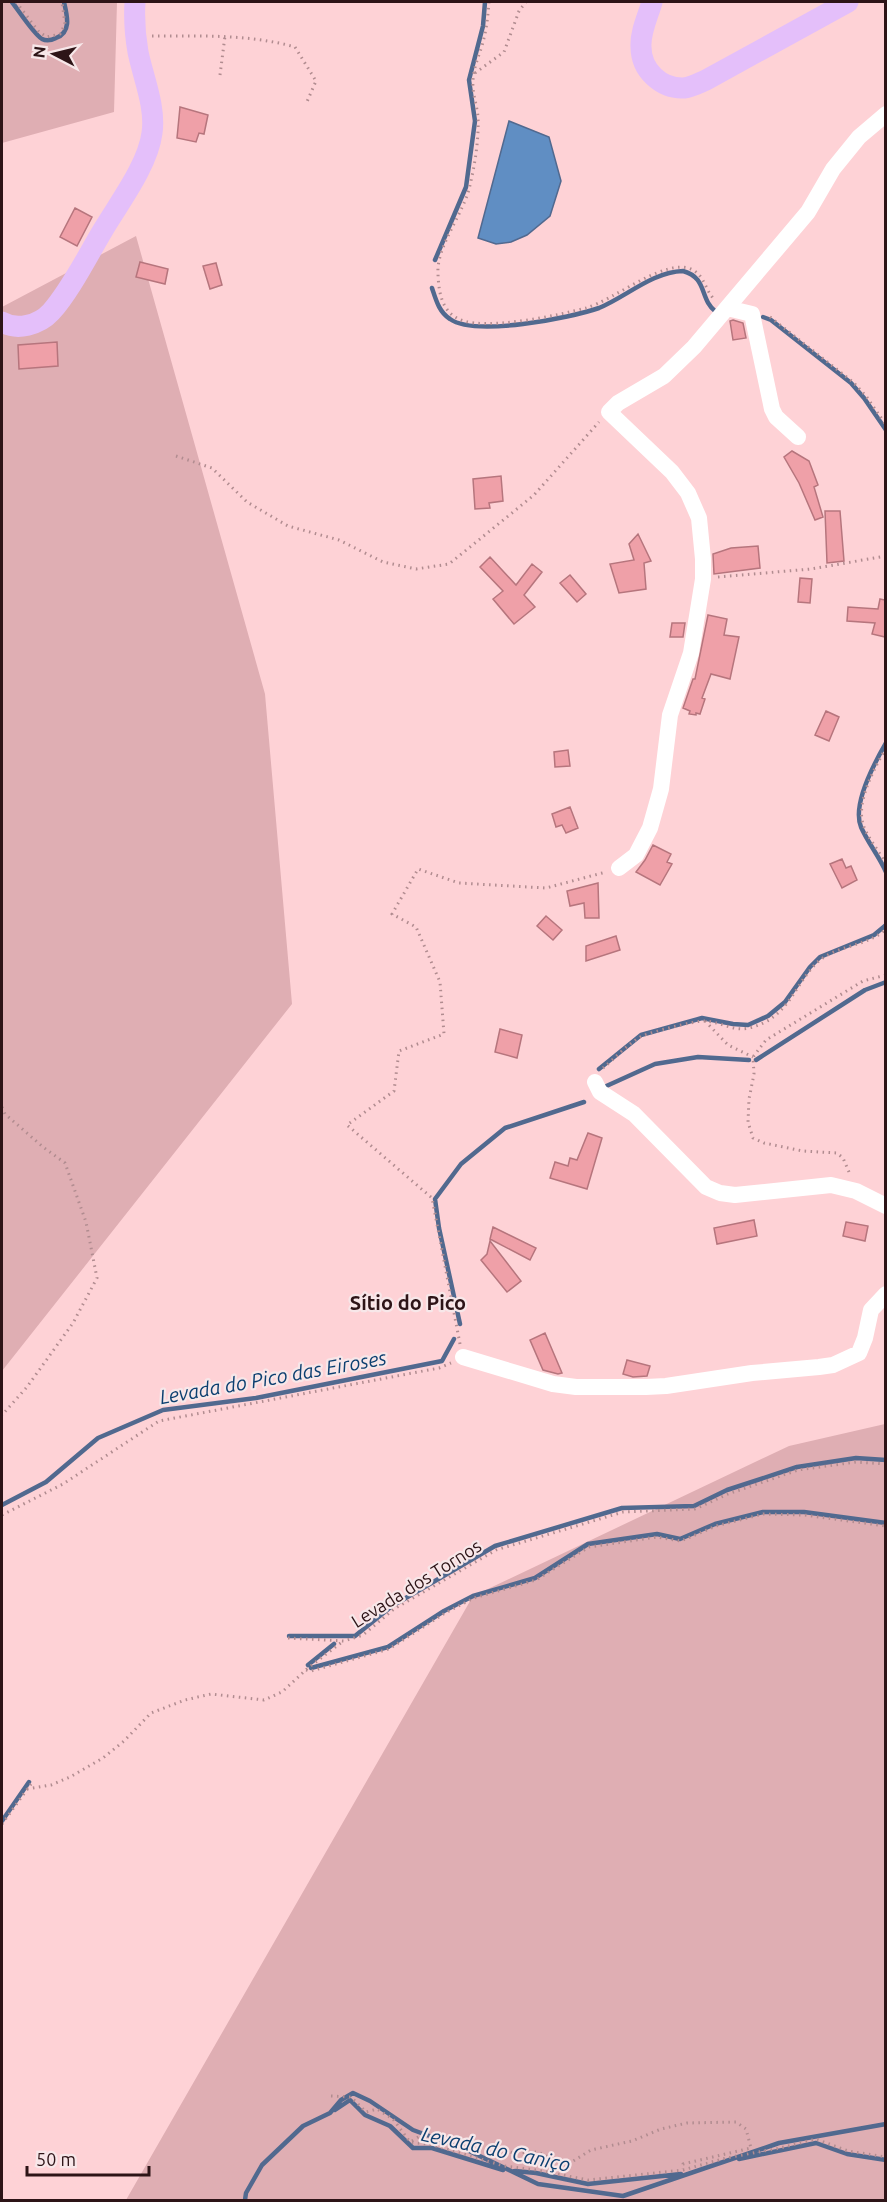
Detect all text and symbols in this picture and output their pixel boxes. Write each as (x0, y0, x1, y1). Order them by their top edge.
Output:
north arrow (24, 24, 84, 84)
text: N (29, 45, 49, 59)
district label: Sítio do Pico (350, 1291, 466, 1314)
water label: Levada do Pico das Eiroses (158, 1346, 389, 1408)
street label: Levada dos Tornos (347, 1535, 485, 1631)
water label: Levada do Caniço (420, 2122, 573, 2176)
scale bar (27, 2139, 148, 2177)
text: 50 m (36, 2149, 76, 2169)

